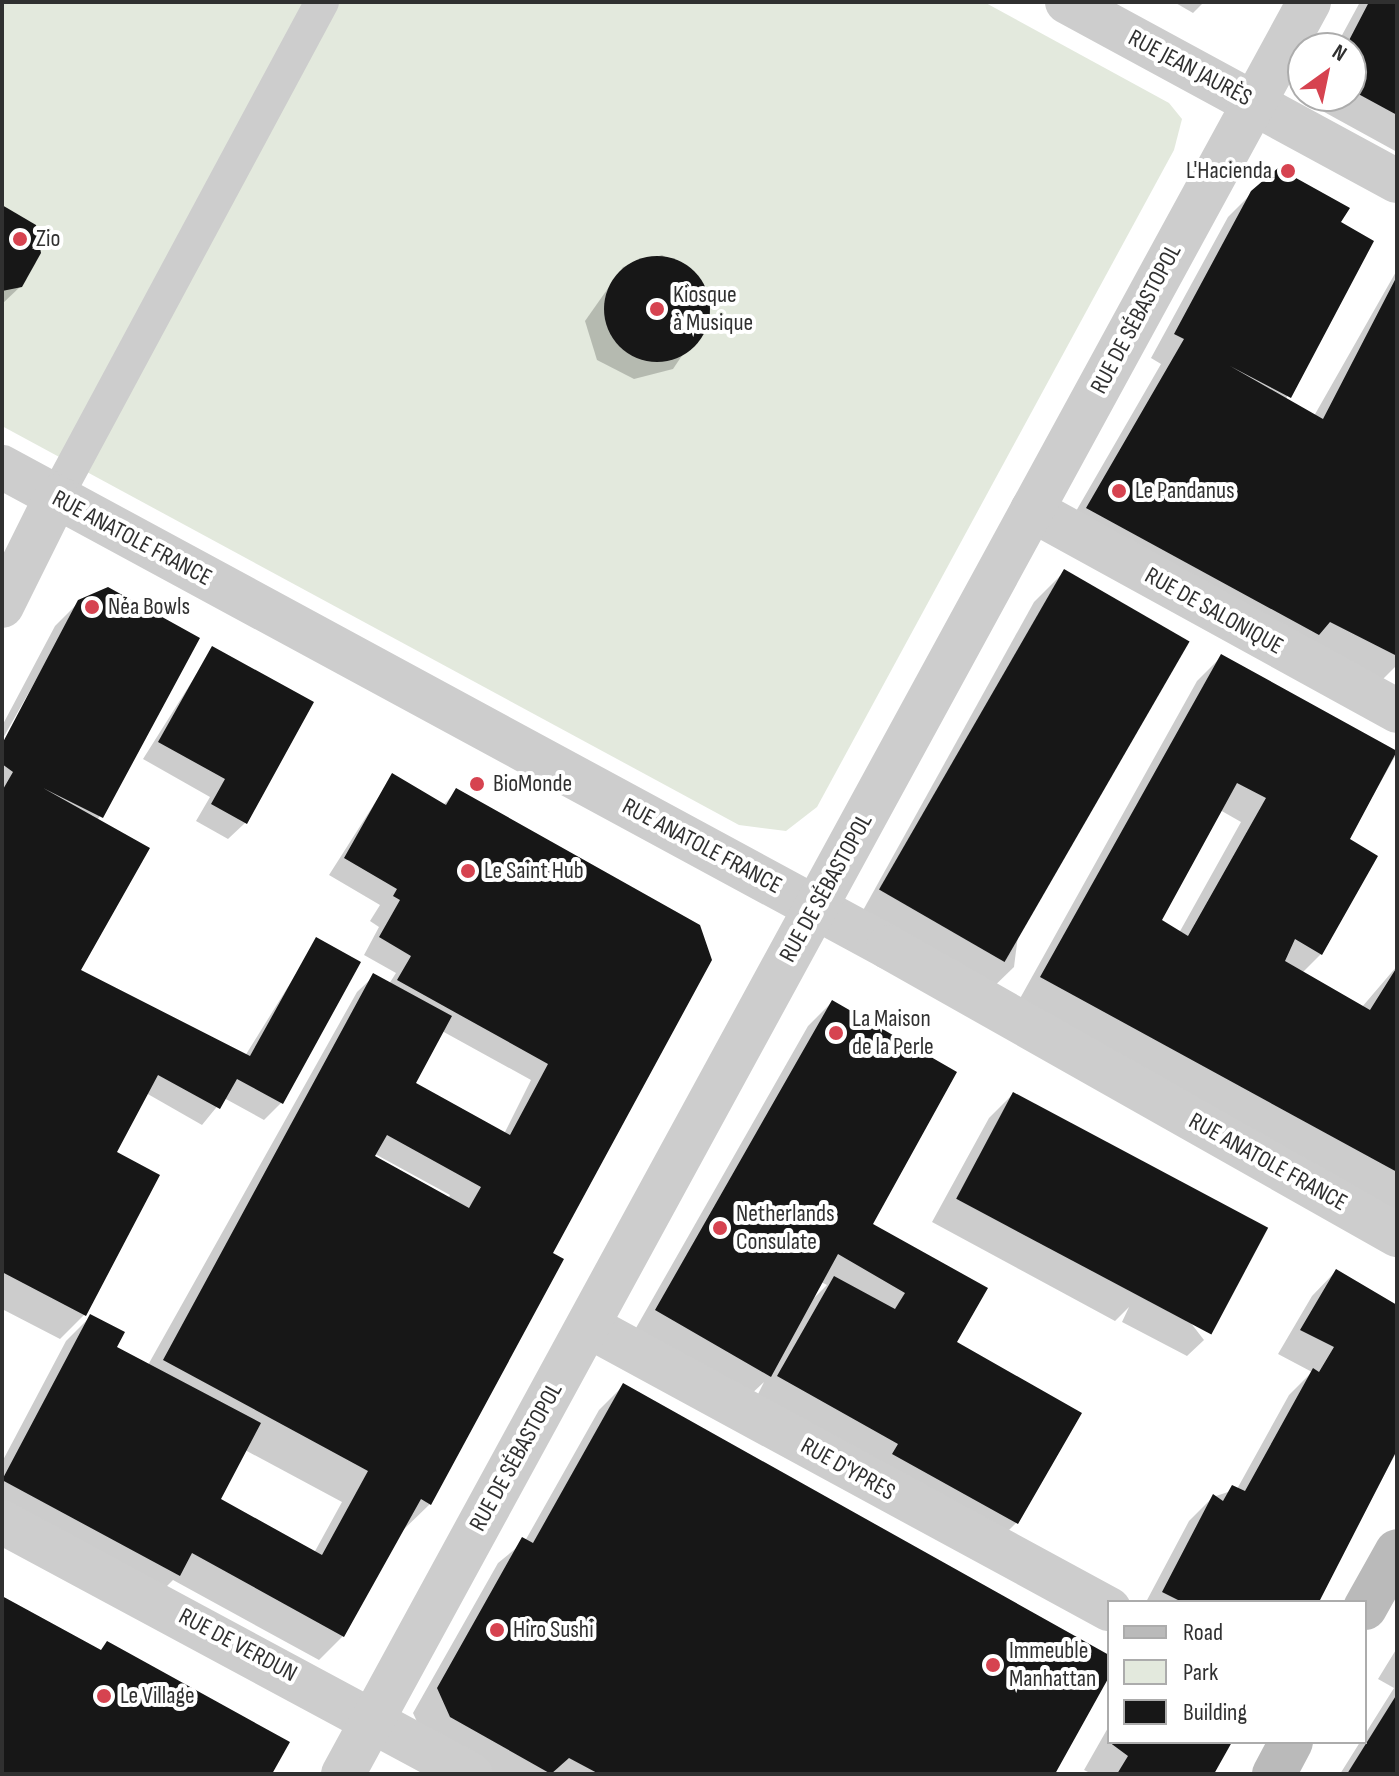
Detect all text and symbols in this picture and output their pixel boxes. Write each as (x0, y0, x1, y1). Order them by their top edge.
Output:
street label: RUE JEAN JAURÈS (1123, 23, 1257, 113)
north arrow (1287, 32, 1367, 112)
text: N (1327, 39, 1352, 68)
place label: L'Hacienda (1186, 157, 1272, 185)
marker: L'Hacienda (1279, 162, 1297, 180)
place label: Zio (36, 225, 60, 253)
marker: Zio (11, 230, 29, 248)
street label: RUE DE SÉBASTOPOL (1085, 239, 1187, 399)
place label: Kiosque à Musique (673, 281, 753, 337)
marker: Kiosque à Musique (648, 300, 666, 318)
place label: Le Pandanus (1135, 477, 1235, 505)
marker: Le Pandanus (1110, 482, 1128, 500)
street label: RUE ANATOLE FRANCE (47, 484, 217, 592)
street label: RUE DE SALONIQUE (1140, 561, 1288, 661)
place label: Néa Bowls (108, 593, 190, 621)
marker: Néa Bowls (83, 598, 101, 616)
place label: BioMonde (493, 770, 572, 798)
marker: BioMonde (468, 775, 486, 793)
street label: RUE ANATOLE FRANCE (617, 792, 787, 900)
street label: RUE DE SÉBASTOPOL (773, 809, 879, 967)
place label: Le Saint Hub (484, 857, 584, 885)
marker: Le Saint Hub (459, 862, 477, 880)
place label: La Maison de la Perle (852, 1005, 934, 1061)
marker: La Maison de la Perle (827, 1024, 845, 1042)
street label: RUE ANATOLE FRANCE (1184, 1107, 1352, 1217)
place label: Netherlands Consulate (736, 1200, 835, 1256)
marker: Netherlands Consulate (711, 1219, 729, 1237)
street label: RUE DE SÉBASTOPOL (463, 1378, 569, 1536)
street label: RUE D'YPRES (796, 1431, 900, 1507)
legend (1107, 1600, 1367, 1744)
street label: RUE DE VERDUN (174, 1602, 302, 1688)
place label: Hiro Sushi (513, 1616, 594, 1644)
text: Road (1183, 1618, 1223, 1647)
marker: Hiro Sushi (488, 1621, 506, 1639)
place label: Immeuble Manhattan (1009, 1637, 1096, 1693)
marker: Immeuble Manhattan (984, 1656, 1002, 1674)
text: Park (1183, 1658, 1218, 1687)
place label: Le Village (120, 1682, 195, 1710)
marker: Le Village (95, 1687, 113, 1705)
text: Building (1183, 1698, 1247, 1727)

